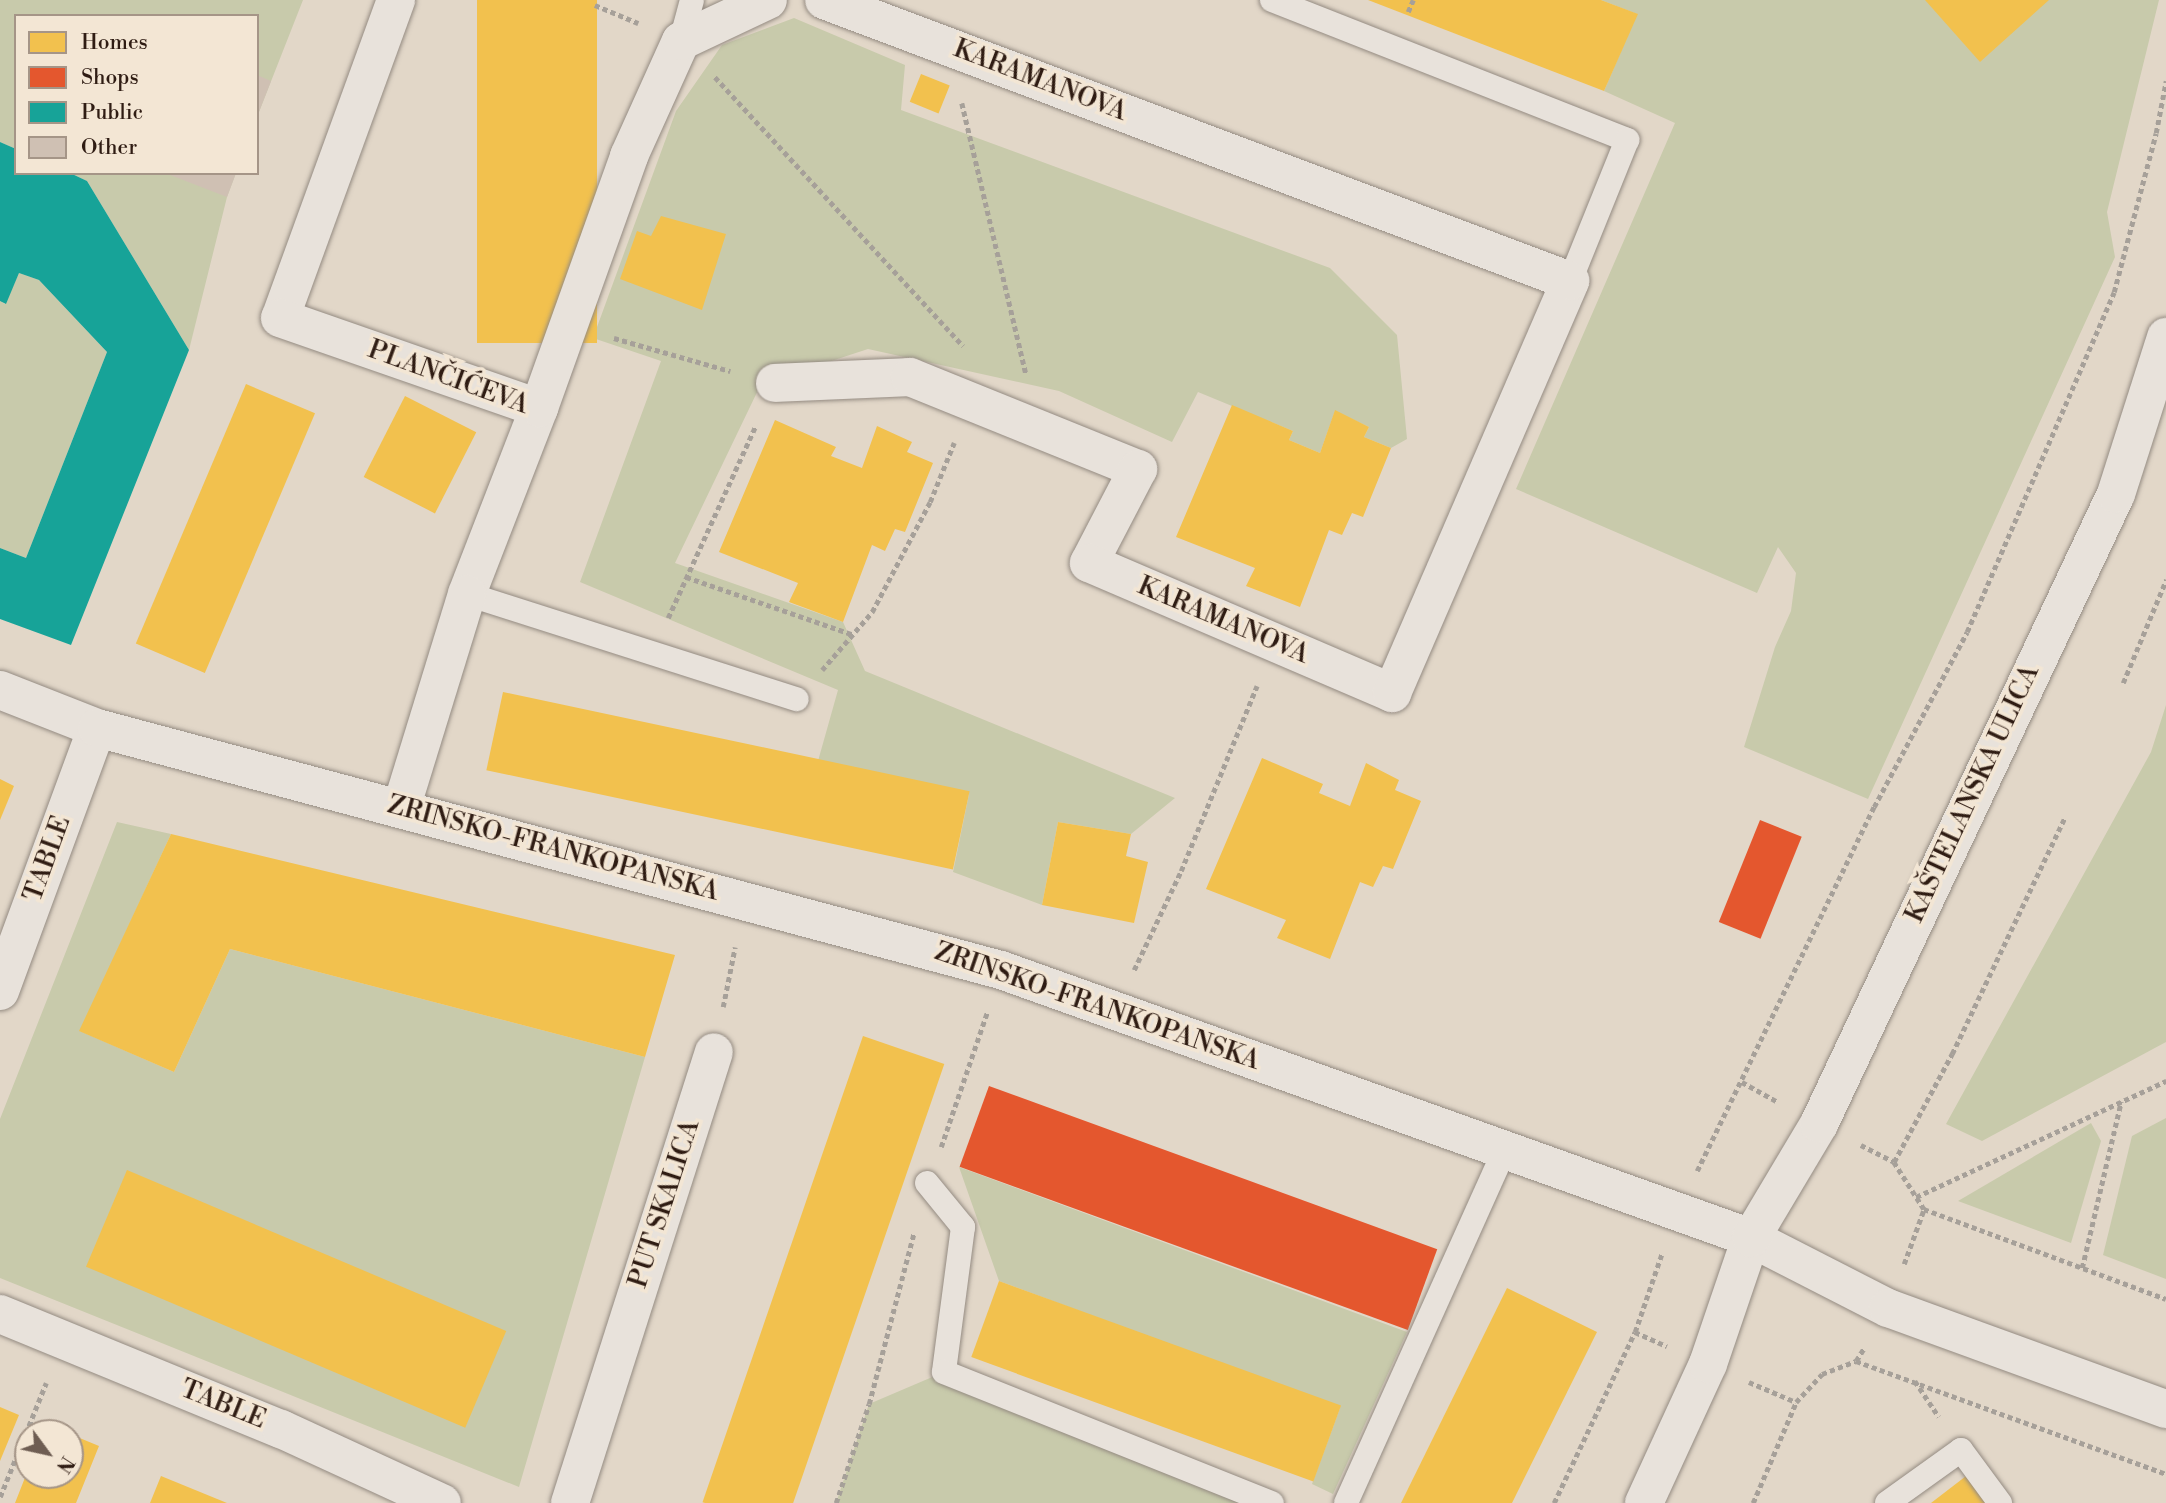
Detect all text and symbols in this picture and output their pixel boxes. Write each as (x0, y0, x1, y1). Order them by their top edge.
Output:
legend (14, 14, 259, 175)
text: Homes (81, 30, 148, 56)
street label: KARAMANOVA (949, 34, 1131, 128)
text: Shops (81, 65, 139, 91)
text: Public (81, 100, 143, 126)
text: Other (81, 135, 137, 161)
street label: PLANČIĆEVA (364, 335, 532, 421)
street label: KARAMANOVA (1133, 571, 1313, 671)
street label: KAŠTELANSKA ULICA (1900, 660, 2046, 928)
street label: ZRINSKO-FRANKOPANSKA (384, 790, 722, 908)
street label: TABLE (18, 812, 78, 906)
street label: ZRINSKO-FRANKOPANSKA (930, 937, 1264, 1077)
street label: PUT SKALICA (623, 1116, 707, 1292)
street label: TABLE (176, 1374, 270, 1436)
north arrow (14, 1419, 84, 1489)
text: N (51, 1452, 79, 1477)

